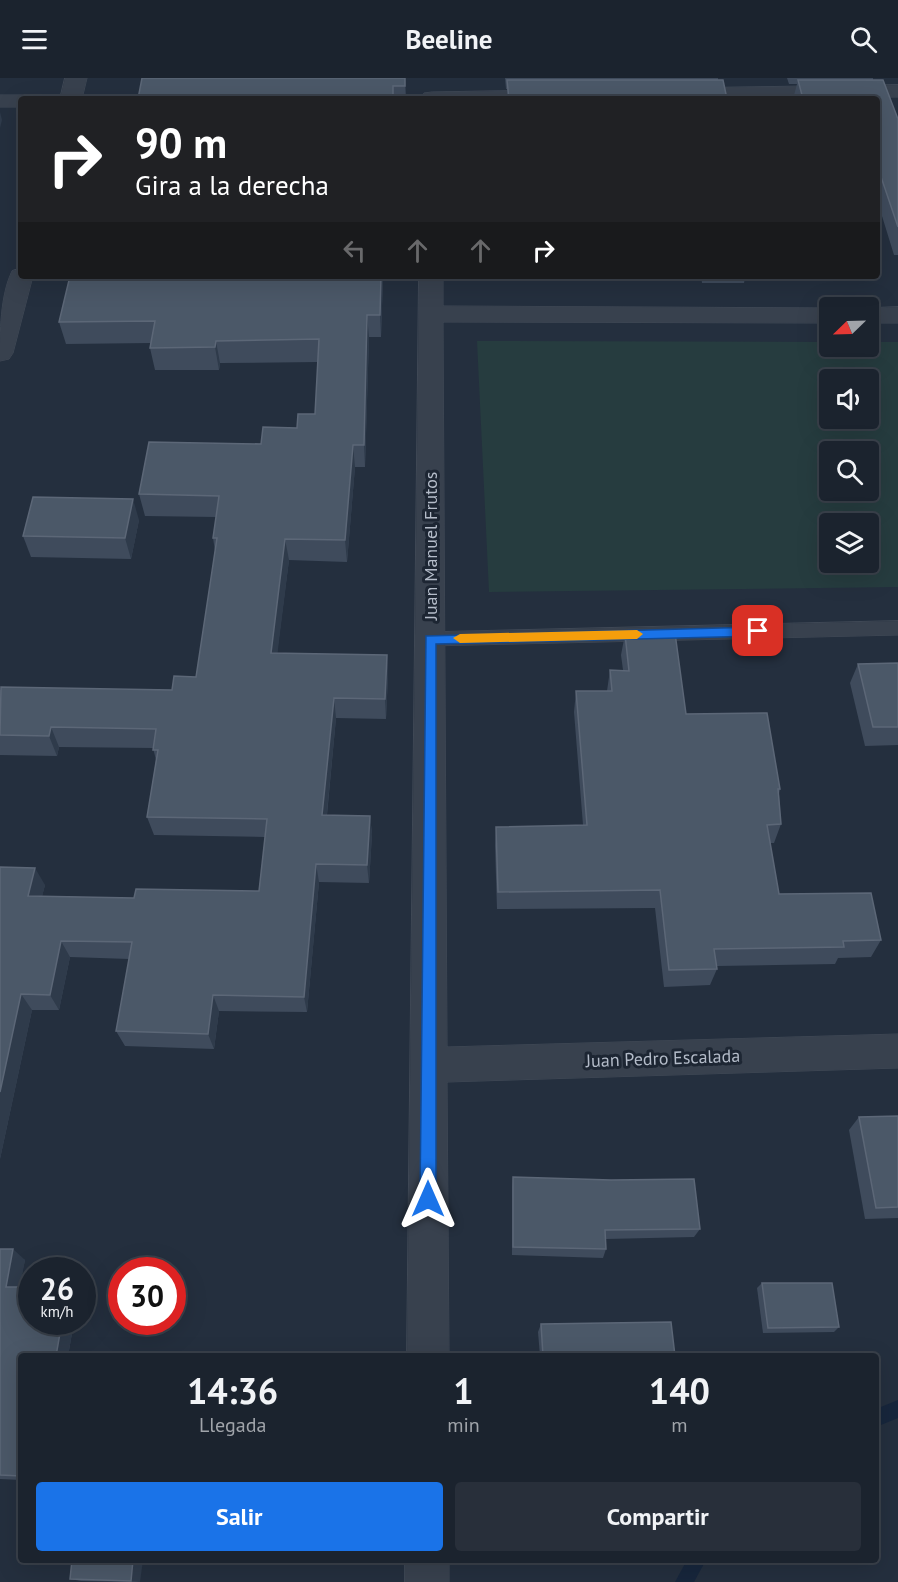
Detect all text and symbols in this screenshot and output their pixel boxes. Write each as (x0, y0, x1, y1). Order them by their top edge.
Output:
text: Beeline (406, 22, 492, 56)
icon: menu (18, 23, 51, 56)
icon: search (847, 23, 880, 56)
text: 90 m (135, 115, 227, 170)
icon: right (36, 120, 114, 198)
text: Gira a la derecha (135, 168, 329, 202)
icon: left (338, 234, 371, 267)
icon: ahead (401, 234, 434, 267)
icon: ahead (464, 234, 497, 267)
icon: right (527, 234, 560, 267)
north arrow (819, 297, 879, 357)
map controls (819, 297, 879, 573)
button: sound (819, 369, 879, 429)
button: search (819, 441, 879, 501)
street label: Juan Manuel Frutos (419, 472, 442, 621)
button: layers (819, 513, 879, 573)
pin (732, 605, 783, 656)
icon: arrive (741, 614, 774, 647)
street label: Juan Pedro Escalada (584, 1044, 741, 1072)
position arrow (396, 1167, 460, 1231)
speed limit sign: 30 (108, 1257, 186, 1335)
text: 26 (40, 1269, 74, 1308)
text: km/h (41, 1302, 73, 1321)
text: 14:36 (187, 1367, 278, 1414)
text: 1 (453, 1367, 474, 1414)
text: 140 (649, 1367, 710, 1414)
text: Llegada (199, 1412, 266, 1438)
text: min (447, 1412, 480, 1438)
text: m (671, 1412, 688, 1438)
button: Salir (36, 1482, 443, 1551)
button: Compartir (455, 1482, 861, 1551)

